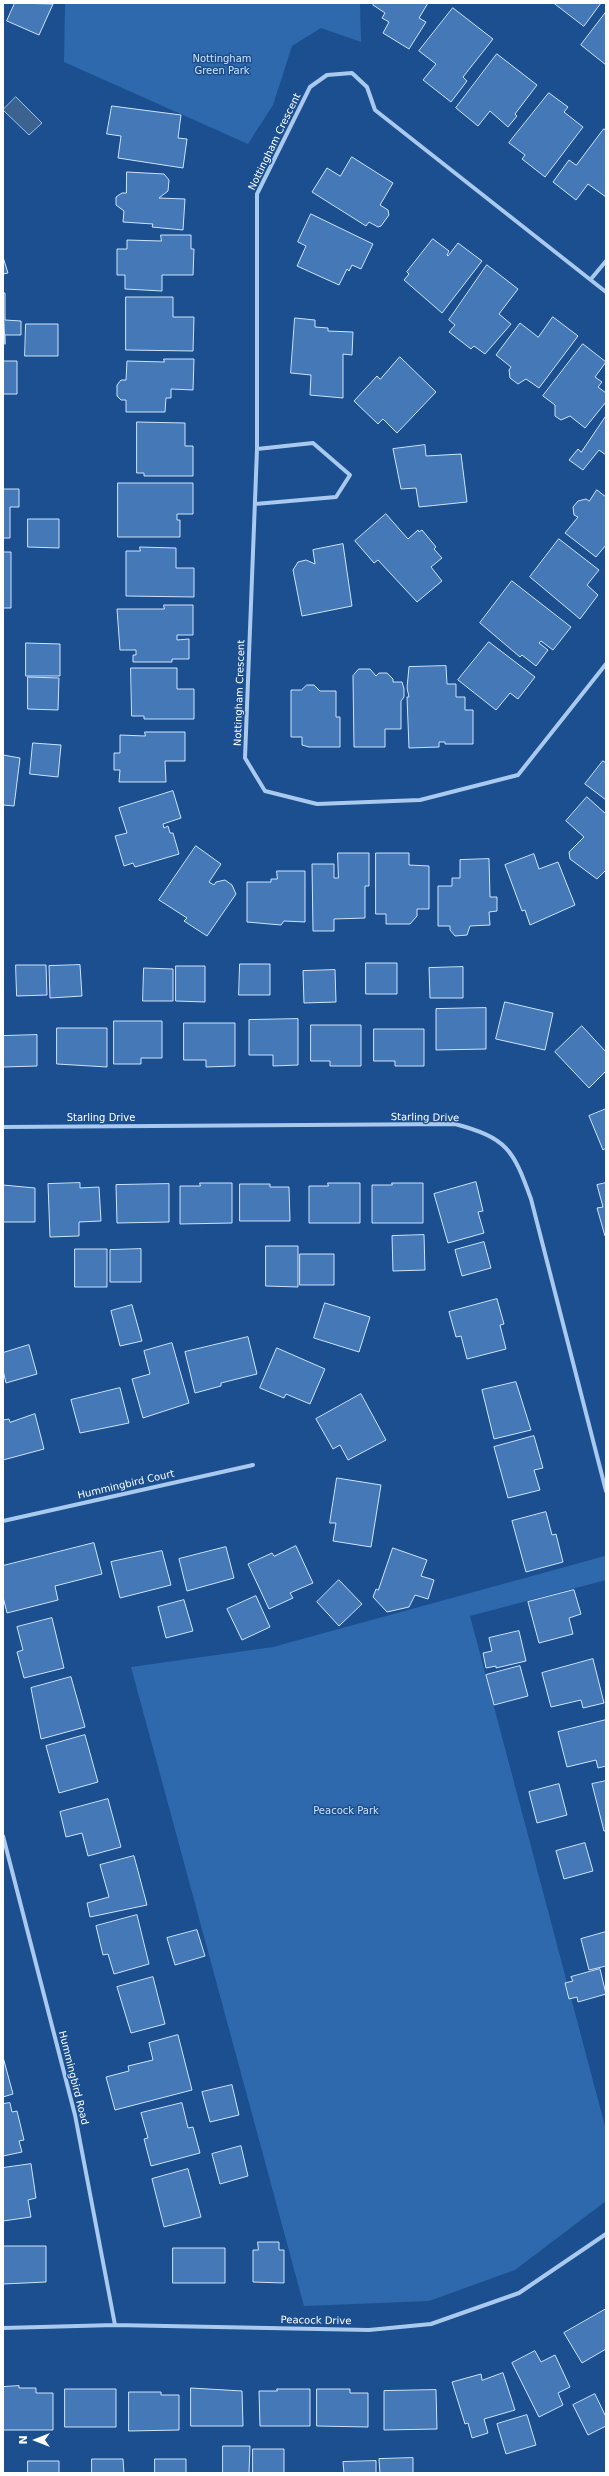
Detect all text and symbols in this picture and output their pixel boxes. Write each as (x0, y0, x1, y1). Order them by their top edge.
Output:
park label: Nottingham Green Park (192, 53, 252, 76)
street label: Nottingham Crescent (246, 92, 304, 192)
street label: Nottingham Crescent (232, 640, 248, 746)
street label: Starling Drive (391, 1111, 459, 1125)
street label: Starling Drive (67, 1112, 135, 1124)
street label: Hummingbird Court (76, 1468, 176, 1502)
park label: Peacock Park (313, 1805, 379, 1817)
street label: Hummingbird Road (56, 2030, 90, 2126)
street label: Peacock Drive (281, 2314, 351, 2328)
north arrow (16, 2420, 56, 2460)
text: N (17, 2435, 30, 2445)

